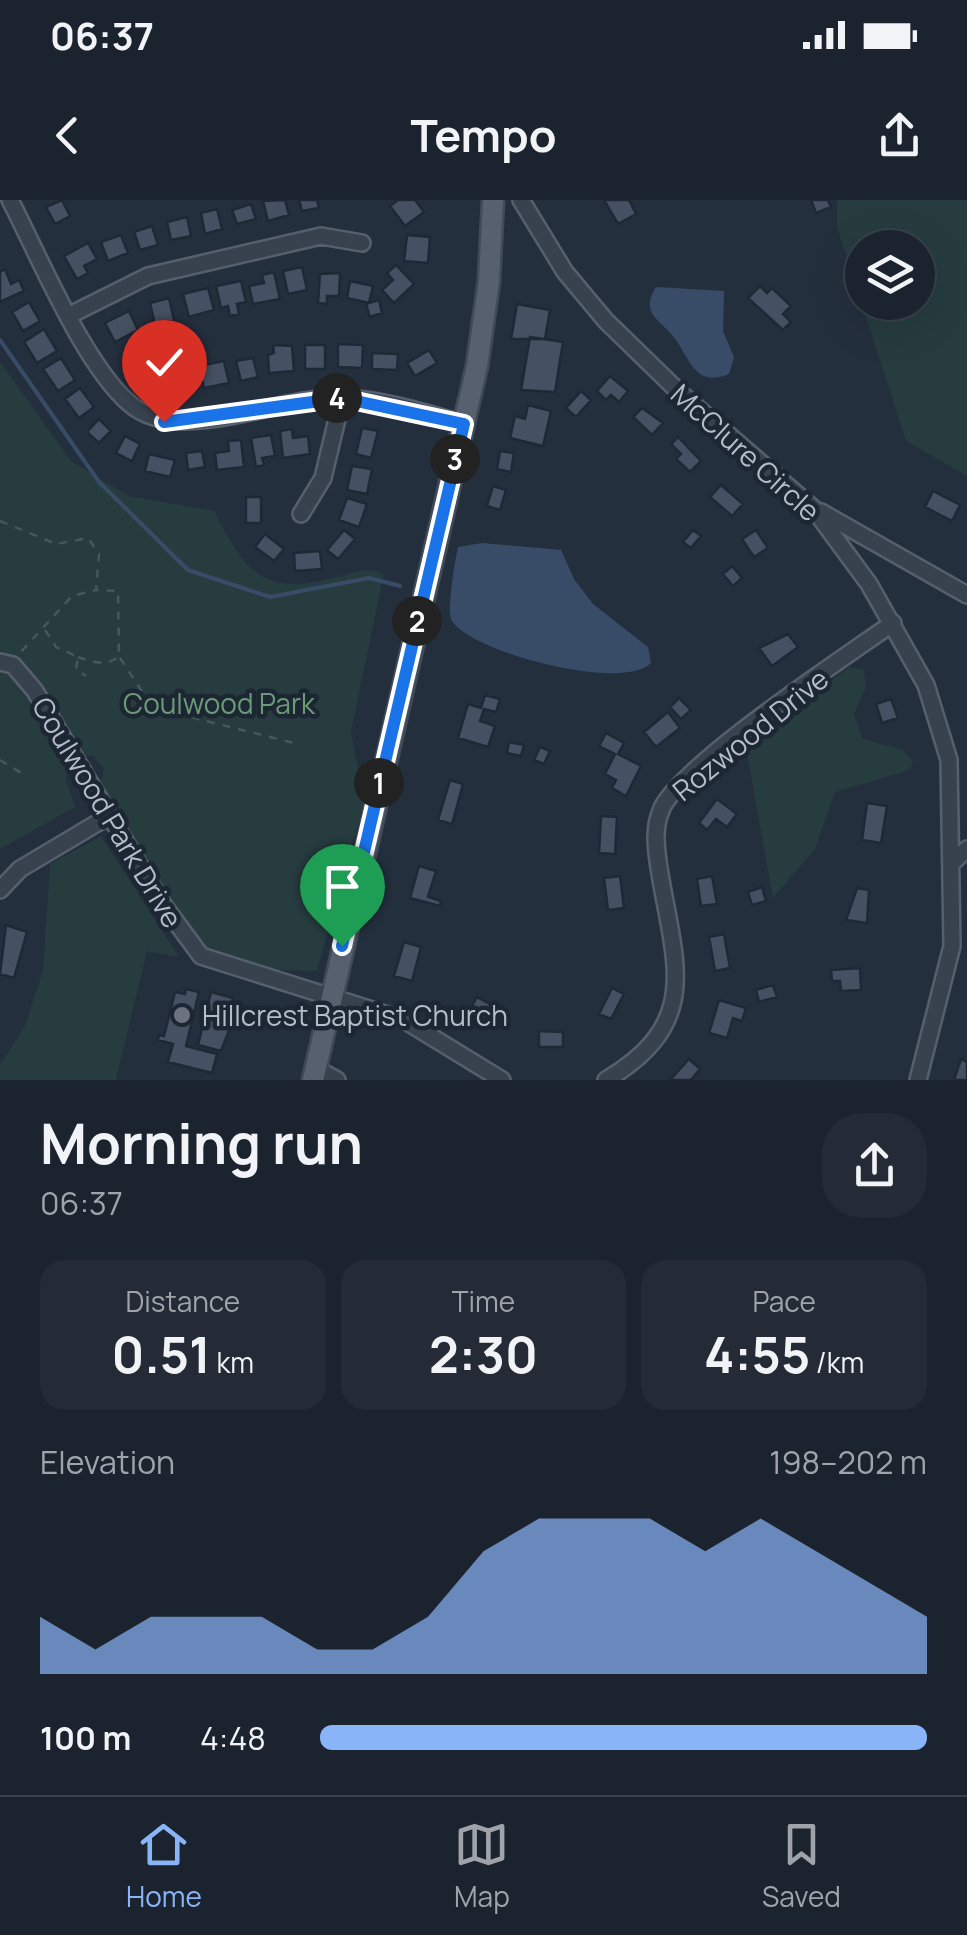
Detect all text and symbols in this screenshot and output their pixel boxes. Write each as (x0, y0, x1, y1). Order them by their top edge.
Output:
text: 06:37 (50, 9, 154, 61)
text: Tempo (410, 104, 557, 166)
icon: back (40, 108, 95, 163)
icon: share (872, 108, 927, 163)
map controls (845, 230, 935, 320)
button: layers (845, 230, 935, 320)
pin (122, 320, 207, 423)
icon: check (137, 335, 192, 390)
pin: 4 (312, 373, 362, 423)
street label: McClure Circle (663, 375, 829, 529)
text: 4 (328, 379, 346, 417)
pin: 3 (430, 434, 480, 484)
text: 3 (447, 440, 463, 478)
pin: 2 (392, 596, 442, 646)
text: 2 (409, 602, 425, 640)
street label: Rozwood Drive (664, 659, 836, 809)
park label: Coulwood Park (123, 684, 316, 722)
street label: Coulwood Park Drive (24, 690, 192, 934)
pin: 1 (354, 758, 404, 808)
text: 1 (373, 764, 385, 802)
pin (300, 844, 385, 947)
icon: arrive (315, 859, 370, 914)
place label: Hillcrest Baptist Church (202, 996, 508, 1034)
marker: Hillcrest Baptist Church (171, 1004, 193, 1026)
text: Morning run (40, 1105, 363, 1181)
button: share (822, 1113, 927, 1218)
text: 06:37 (40, 1181, 123, 1225)
text: Distance (125, 1282, 240, 1320)
text: Time (452, 1282, 515, 1320)
text: Pace (753, 1282, 816, 1320)
text: 0.51 (112, 1320, 211, 1388)
text: 2:30 (429, 1320, 538, 1388)
text: 4:55 (704, 1320, 810, 1388)
text: km (211, 1343, 254, 1381)
text: /km (810, 1343, 864, 1381)
text: Elevation (40, 1440, 175, 1484)
text: 198–202 m (769, 1440, 927, 1484)
text: 100 m (40, 1716, 131, 1760)
text: 4:48 (200, 1716, 266, 1760)
tab: Home (126, 1817, 202, 1915)
tab: Map (454, 1817, 510, 1915)
tab: Saved (762, 1817, 841, 1915)

